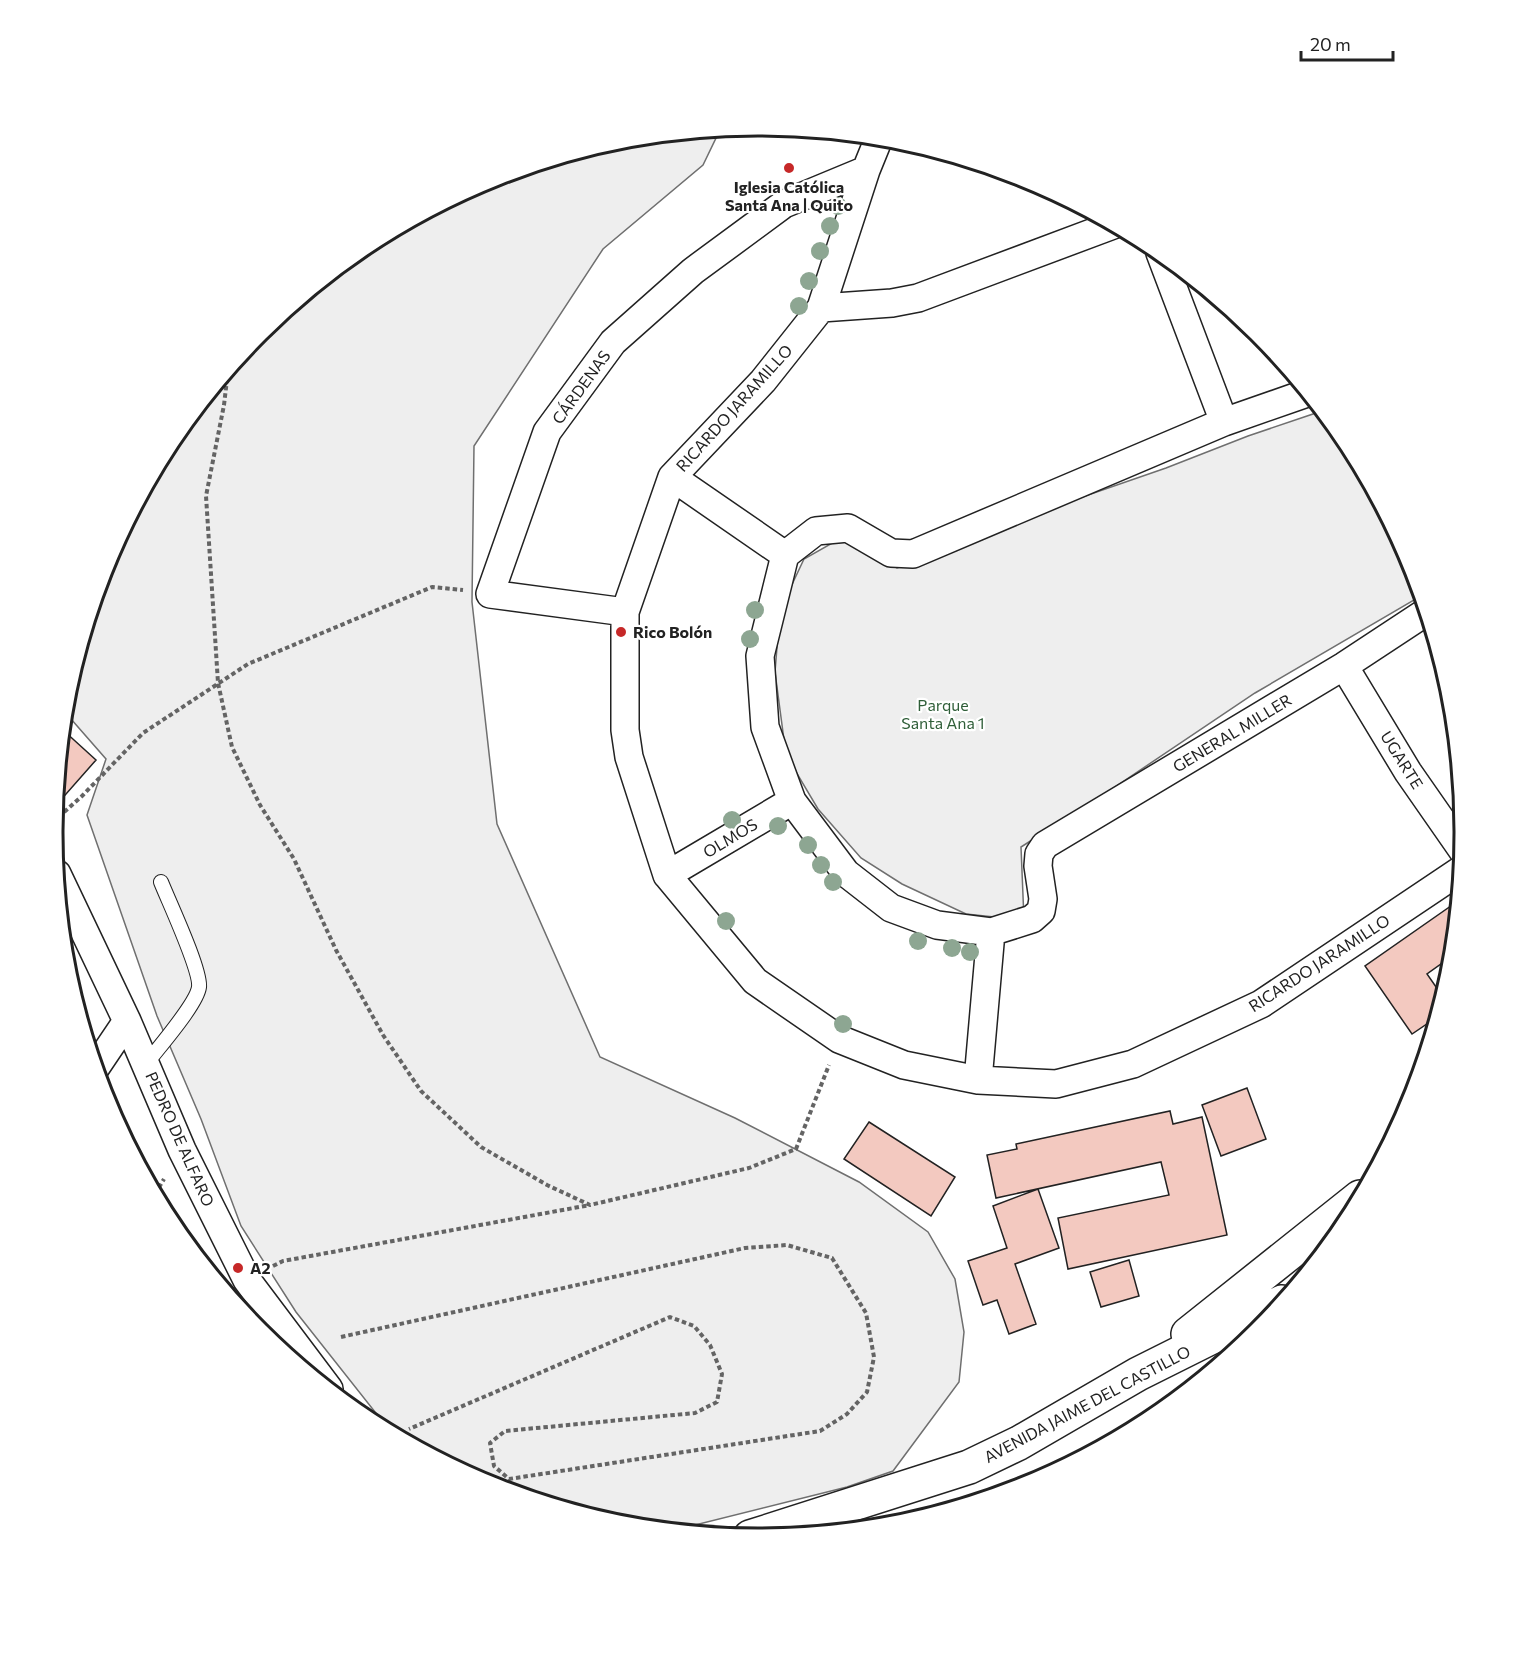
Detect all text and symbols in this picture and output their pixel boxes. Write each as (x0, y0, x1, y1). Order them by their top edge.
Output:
scale bar (1301, 24, 1392, 62)
text: 20 m (1310, 33, 1351, 55)
marker: Iglesia Católica Santa Ana | Quito (782, 161, 796, 175)
place label: Iglesia Católica Santa Ana | Quito (725, 177, 854, 214)
street label: RICARDO JARAMILLO (672, 340, 796, 475)
street label: CÁRDENAS (547, 346, 614, 427)
place label: Rico Bolón (633, 622, 712, 641)
marker: Rico Bolón (614, 625, 628, 639)
street label: GENERAL MILLER (1169, 689, 1295, 776)
park label: Parque Santa Ana 1 (901, 695, 985, 732)
street label: UGARTE (1377, 727, 1428, 792)
street label: OLMOS (699, 814, 760, 861)
street label: RICARDO JARAMILLO (1245, 910, 1393, 1015)
street label: PEDRO DE ALFARO (142, 1068, 219, 1209)
place label: A2 (250, 1258, 271, 1277)
marker: A2 (231, 1261, 245, 1275)
street label: AVENIDA JAIME DEL CASTILLO (980, 1341, 1193, 1466)

